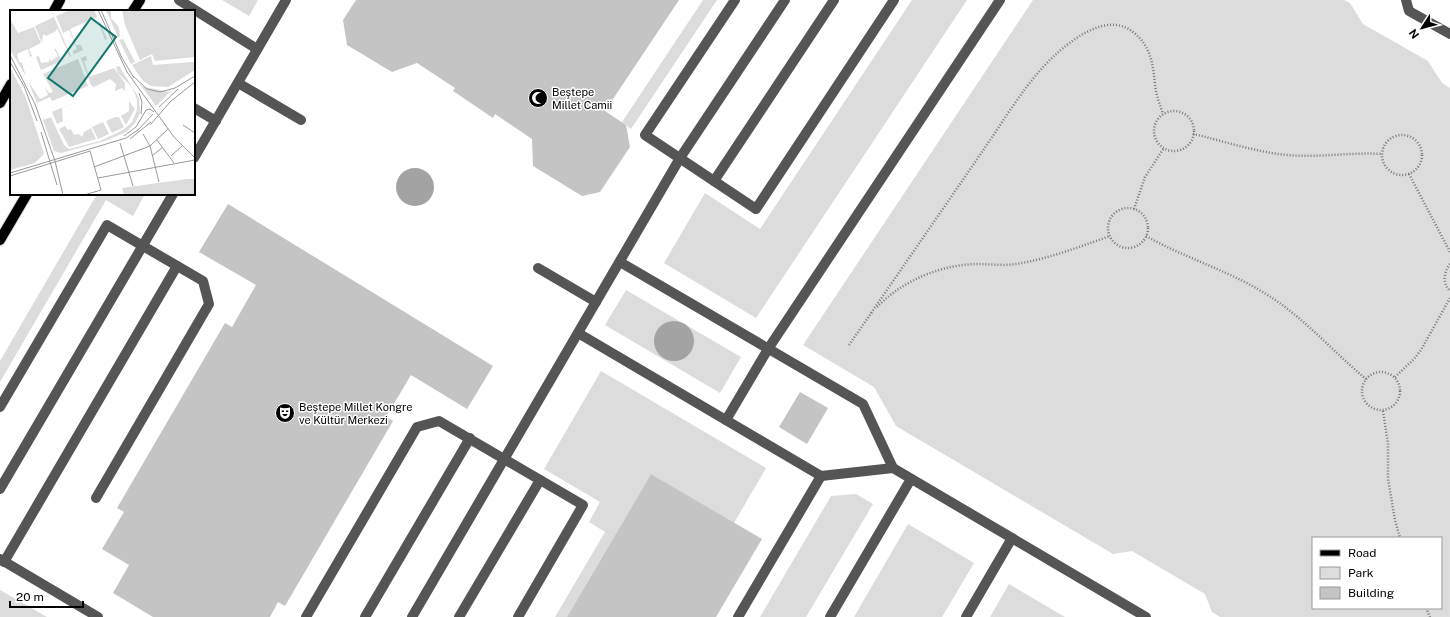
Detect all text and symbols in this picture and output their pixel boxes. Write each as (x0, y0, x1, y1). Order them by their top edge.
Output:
north arrow (1402, 8, 1442, 48)
inset map (10, 10, 195, 195)
text: N (1407, 27, 1421, 41)
place label: Beştepe Millet Camii (552, 86, 612, 111)
mosque icon: Beştepe Millet Camii (527, 87, 549, 109)
place label: Beştepe Millet Kongre ve Kültür Merkezi (299, 401, 413, 426)
theatre icon: Beştepe Millet Kongre ve Kültür Merkezi (274, 402, 296, 424)
legend (1312, 537, 1442, 609)
text: Road (1348, 546, 1376, 560)
text: Park (1348, 566, 1374, 580)
scale bar (10, 583, 83, 609)
text: Building (1348, 586, 1394, 600)
text: 20 m (16, 590, 44, 604)

